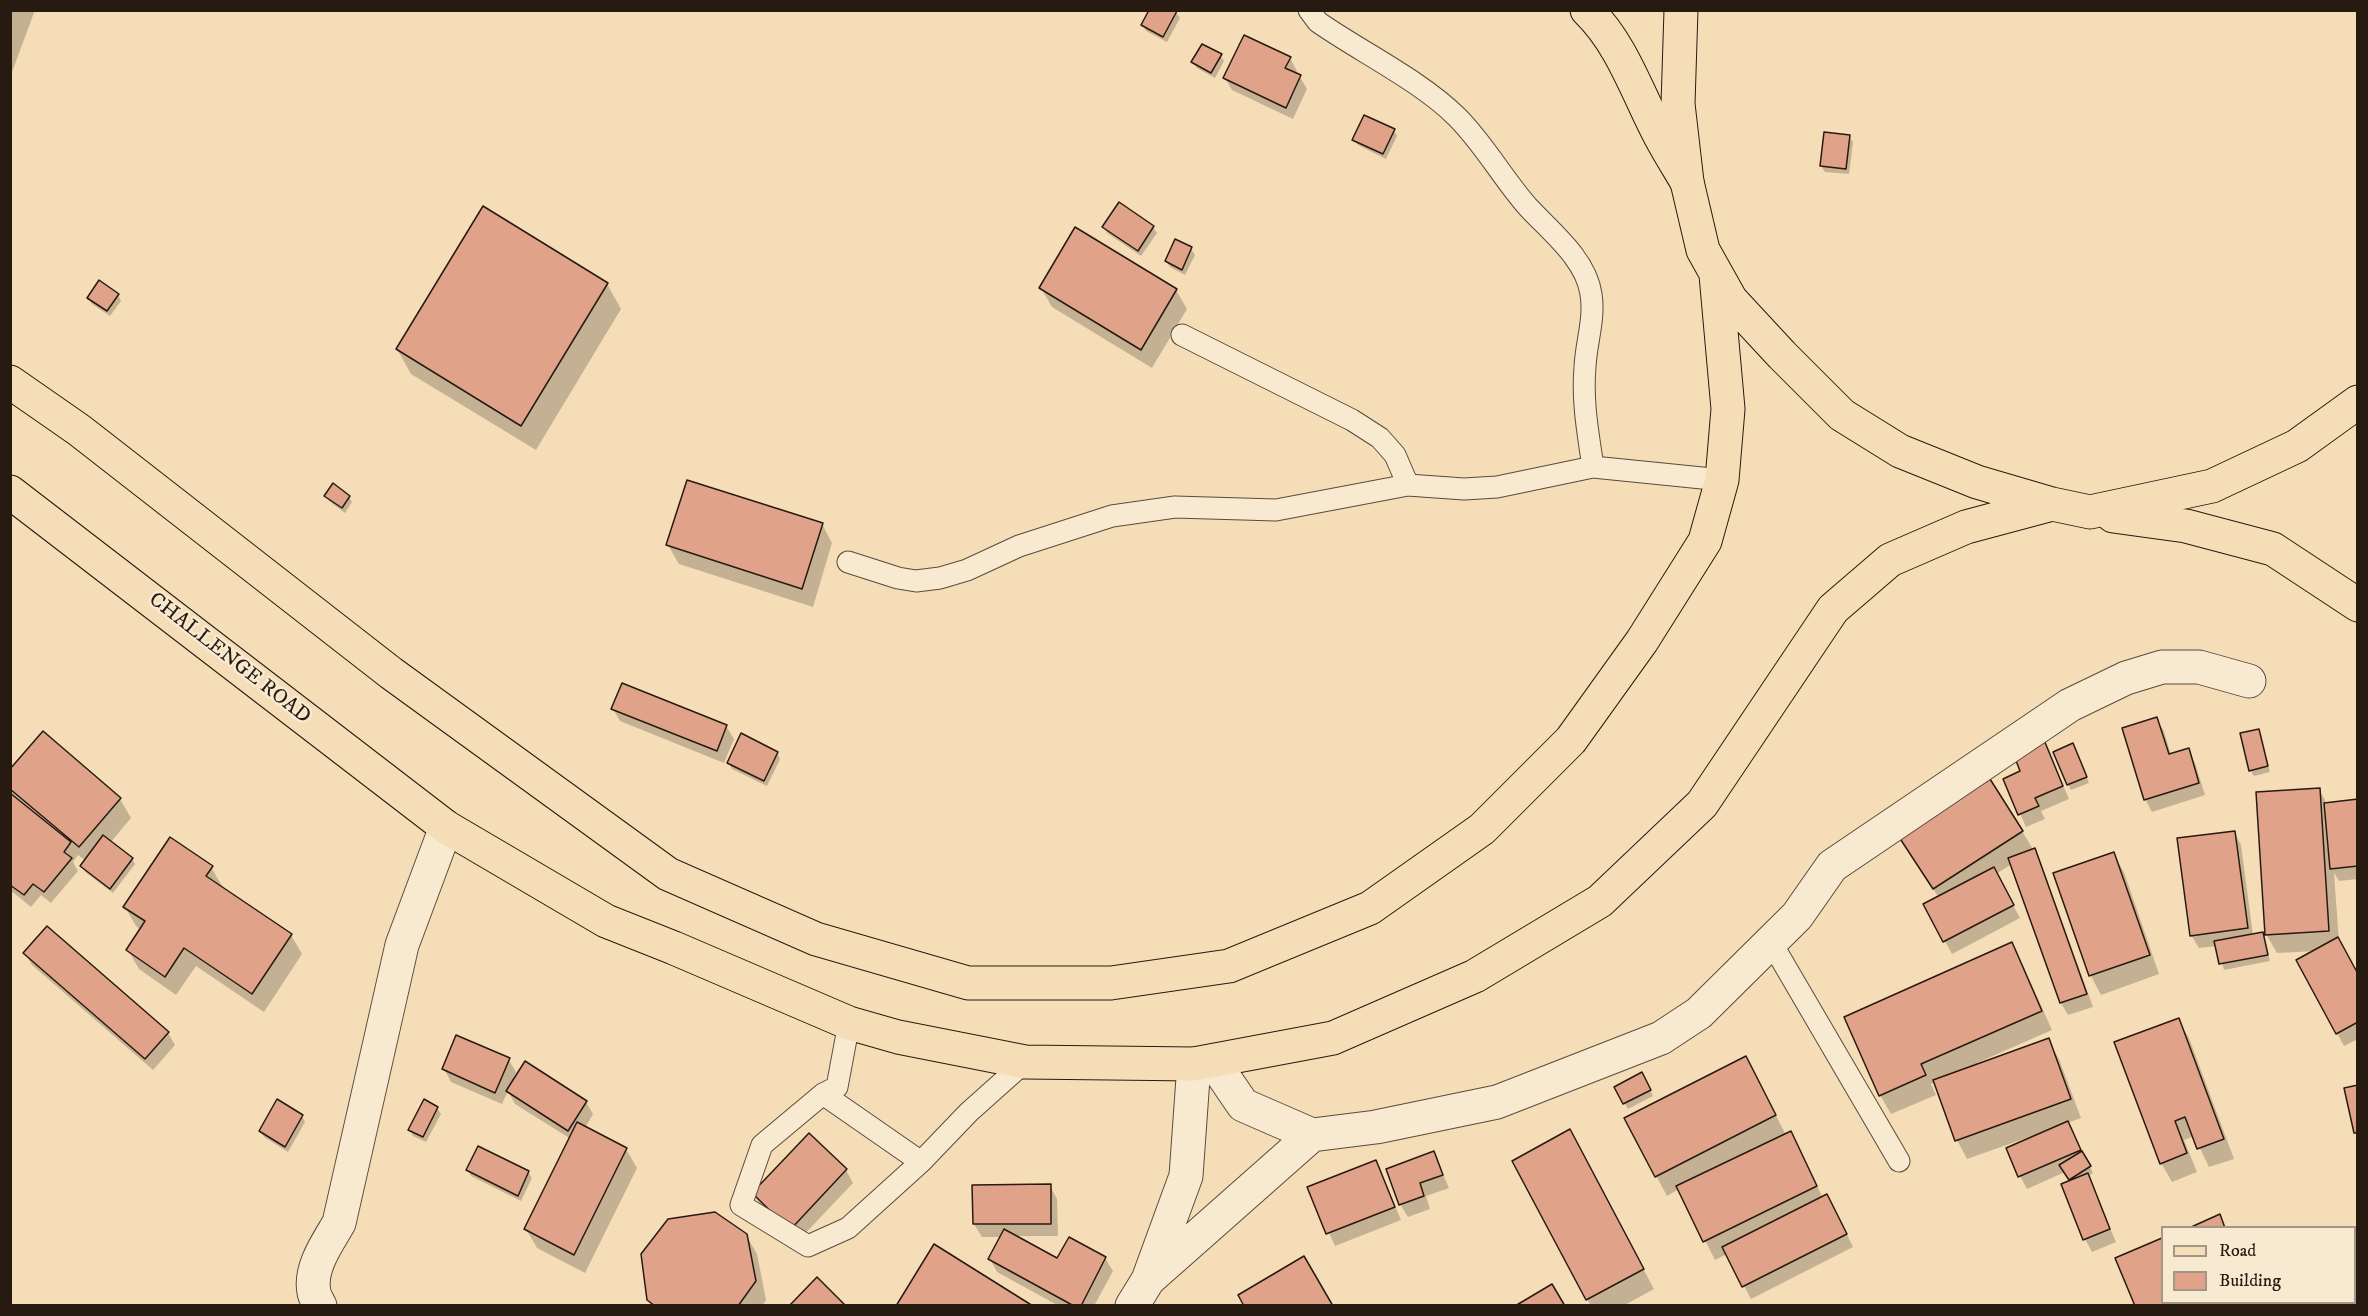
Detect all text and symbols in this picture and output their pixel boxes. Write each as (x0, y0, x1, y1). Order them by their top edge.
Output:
street label: CHALLENGE ROAD (143, 588, 315, 730)
legend (2161, 1226, 2356, 1304)
text: Road (2219, 1240, 2256, 1262)
text: Building (2219, 1270, 2281, 1292)

